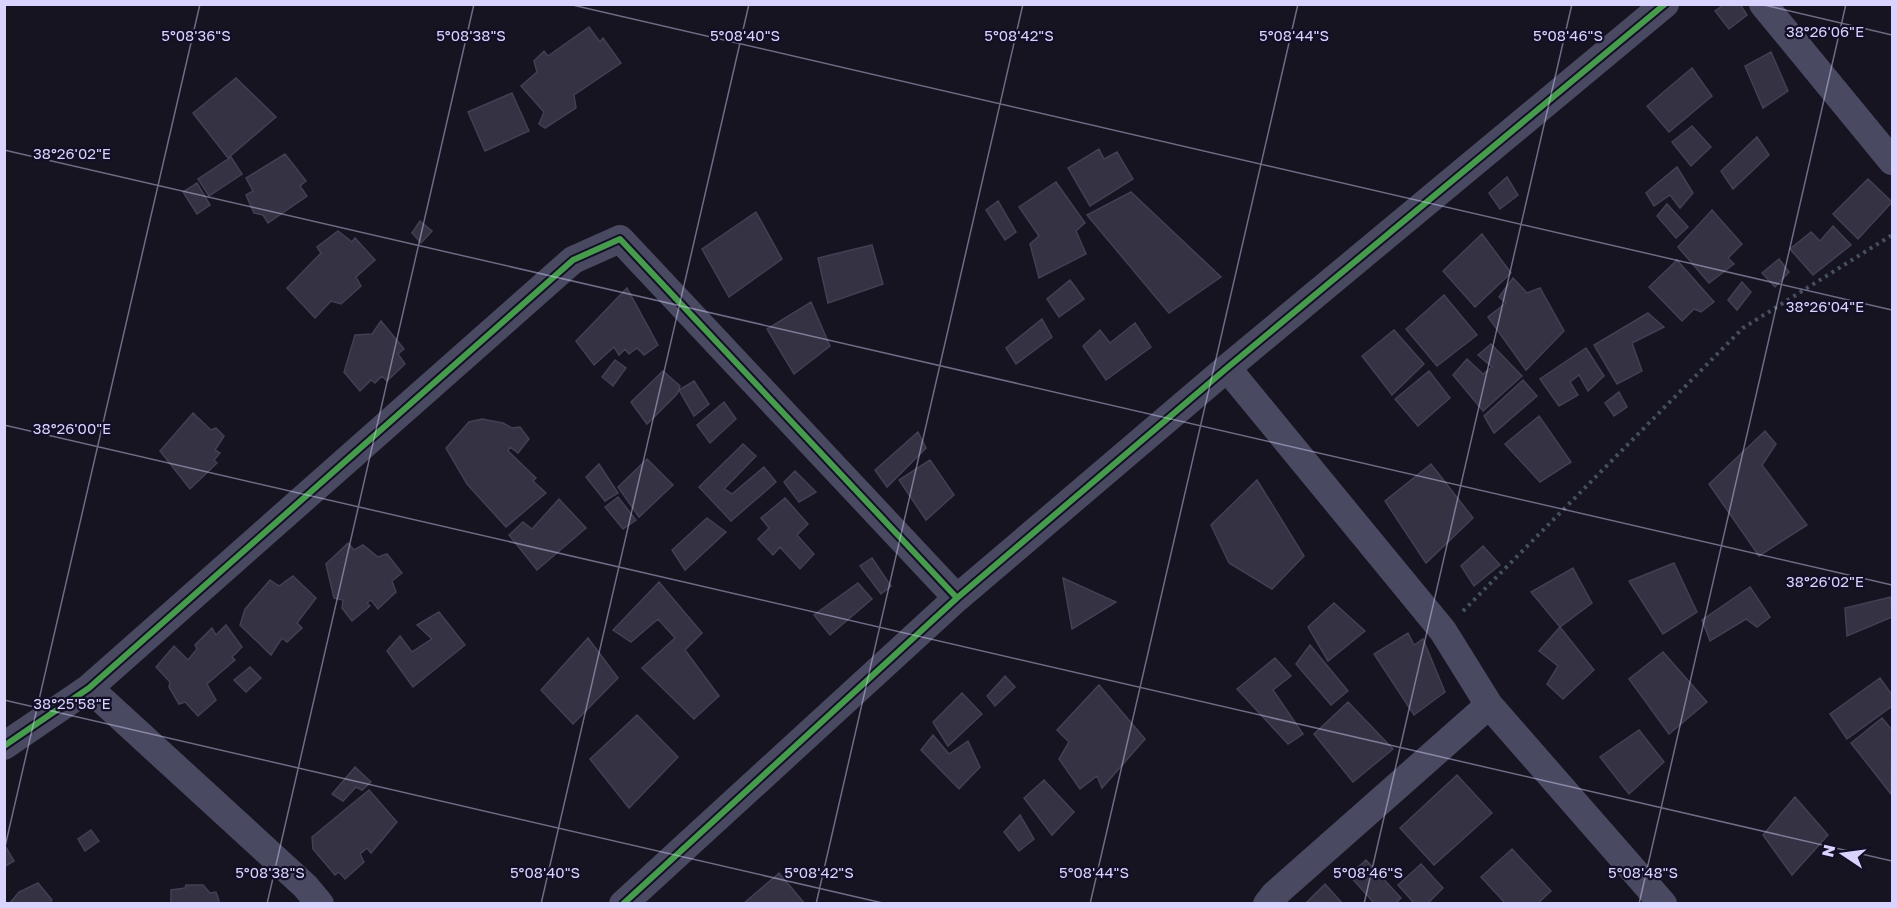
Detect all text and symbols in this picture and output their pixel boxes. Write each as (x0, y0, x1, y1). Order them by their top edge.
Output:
text: 38°26'06"E (1786, 22, 1864, 40)
text: 5°08'36"S (161, 26, 231, 44)
text: 5°08'38"S (436, 26, 506, 44)
text: 5°08'40"S (710, 26, 780, 44)
text: 5°08'42"S (984, 26, 1054, 44)
text: 5°08'44"S (1259, 26, 1329, 44)
text: 5°08'46"S (1533, 26, 1603, 44)
text: 38°26'02"E (33, 144, 111, 162)
text: 38°26'04"E (1786, 297, 1864, 315)
text: 38°26'00"E (33, 419, 111, 437)
text: 38°26'02"E (1786, 572, 1864, 590)
text: 38°25'58"E (33, 694, 111, 712)
north arrow (1813, 824, 1873, 884)
text: N (1817, 842, 1839, 859)
text: 5°08'38"S (235, 863, 305, 881)
text: 5°08'40"S (510, 863, 580, 881)
text: 5°08'42"S (784, 863, 854, 881)
text: 5°08'44"S (1059, 863, 1129, 881)
text: 5°08'46"S (1333, 863, 1403, 881)
text: 5°08'48"S (1608, 863, 1678, 881)

